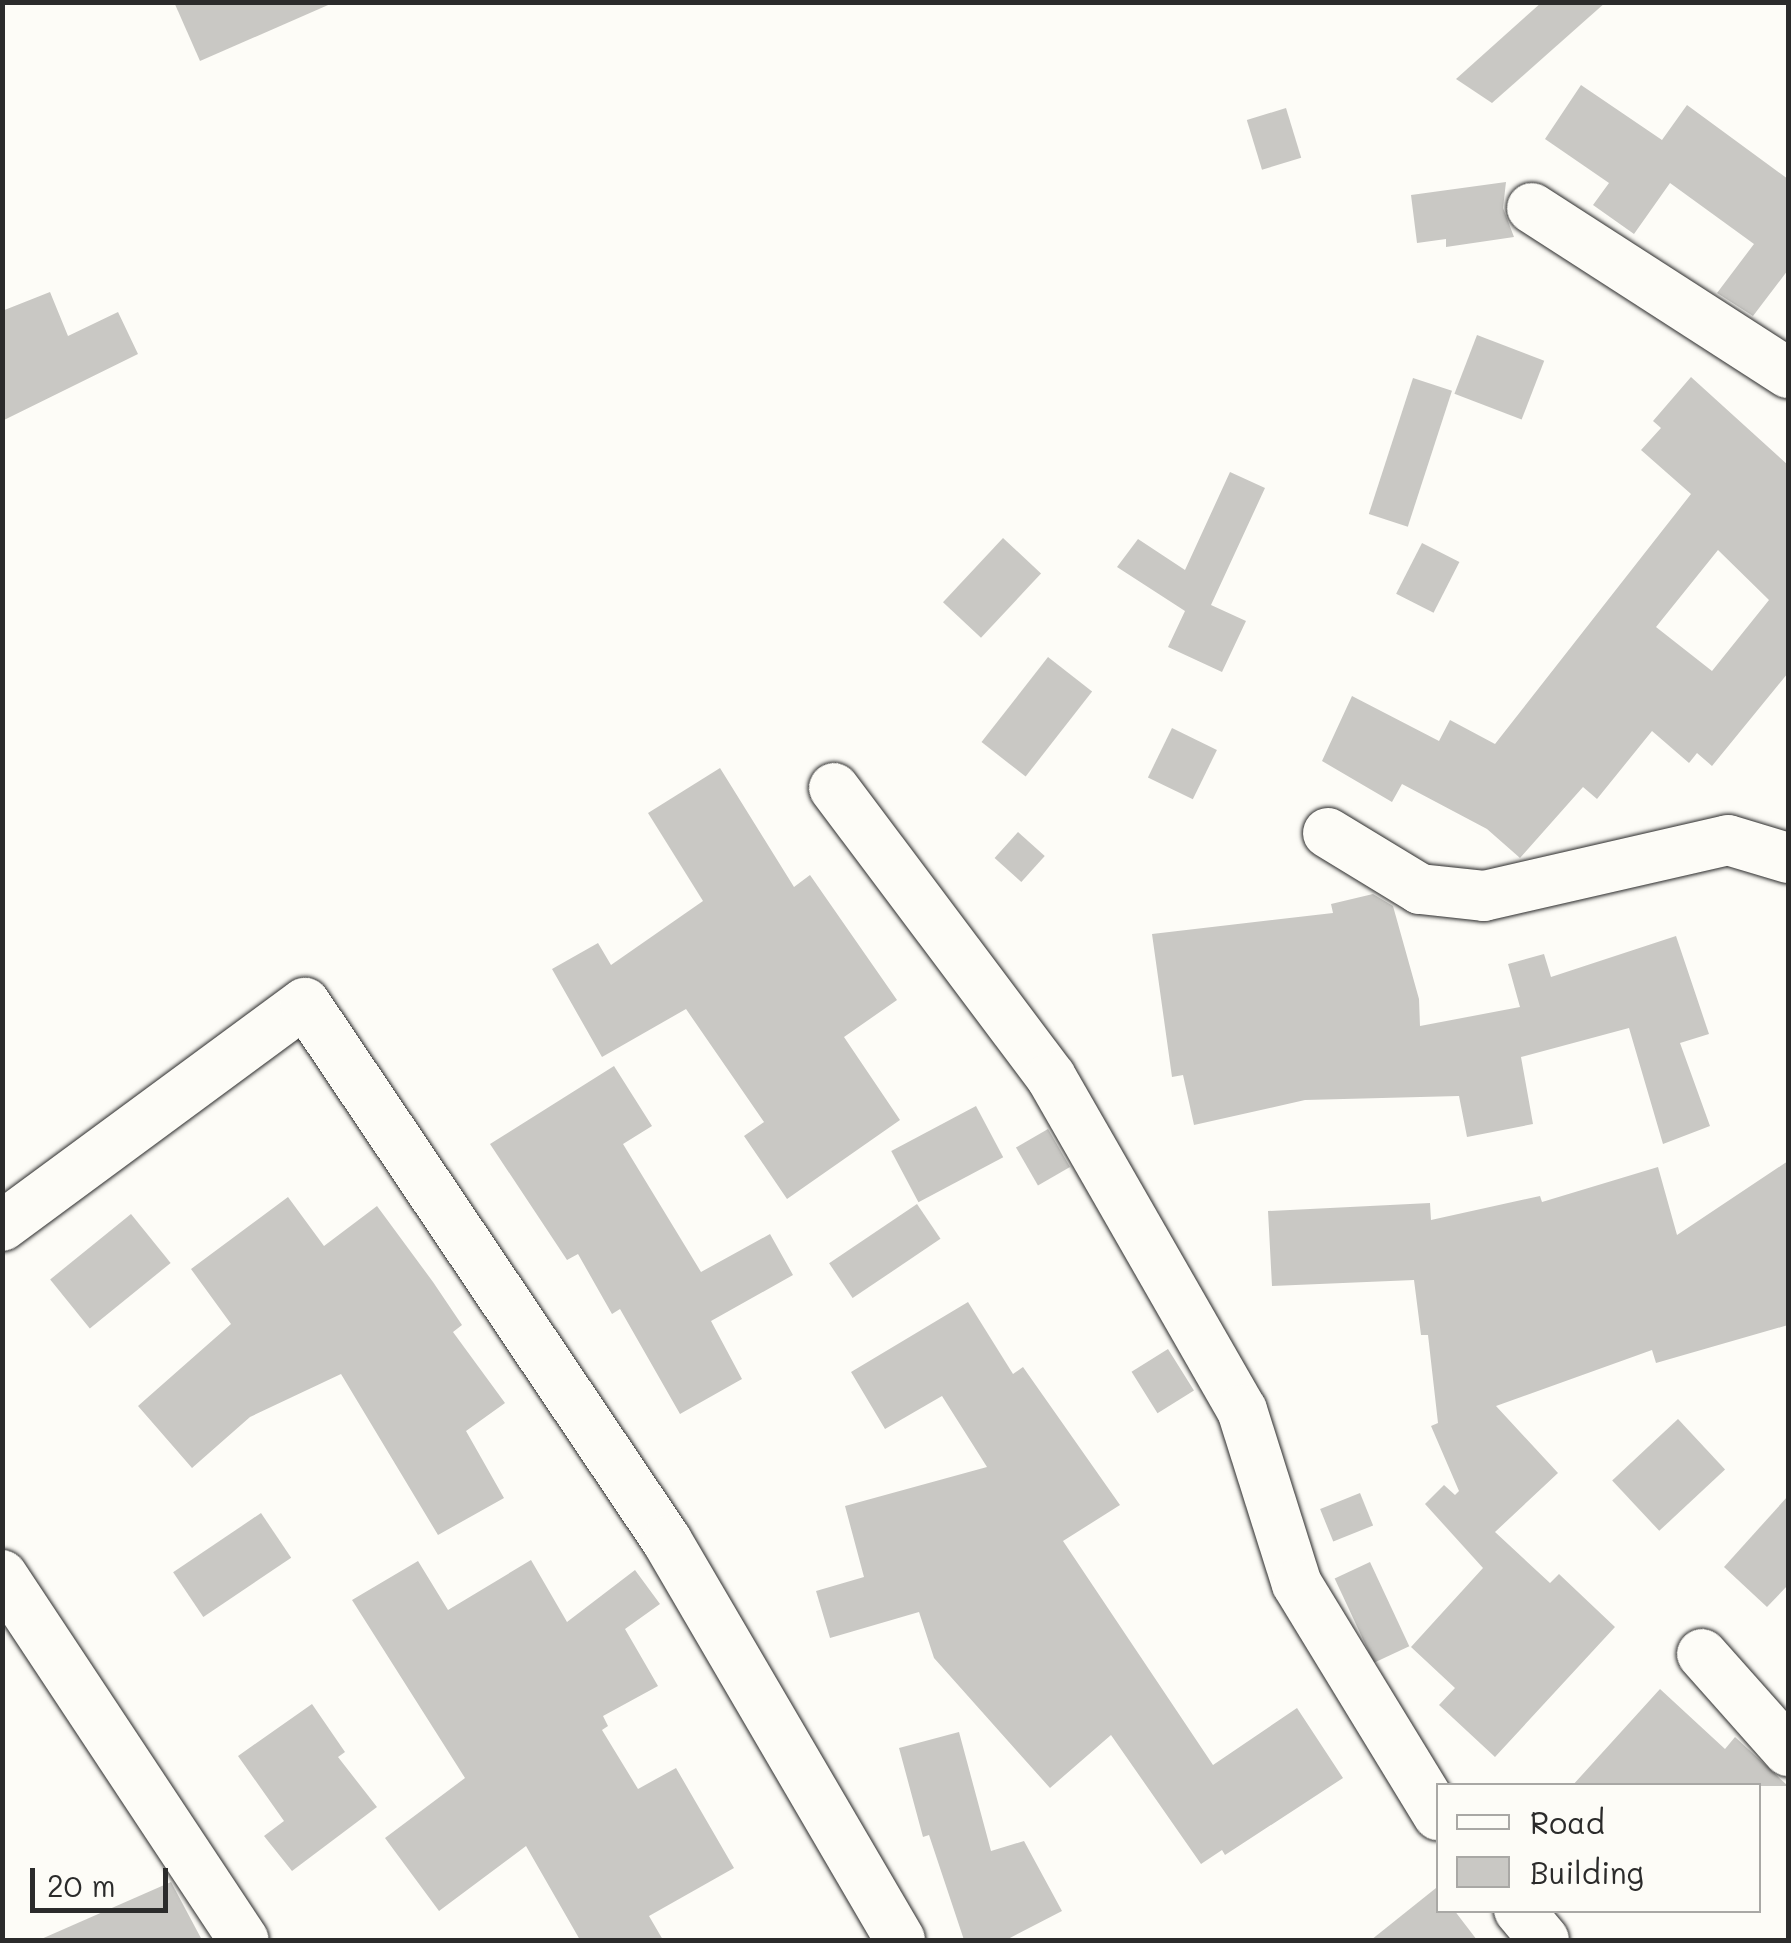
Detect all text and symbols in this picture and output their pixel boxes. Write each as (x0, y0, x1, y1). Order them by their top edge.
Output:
legend (1436, 1783, 1761, 1913)
text: Road (1530, 1802, 1605, 1842)
scale bar (35, 1848, 172, 1910)
text: Building (1530, 1852, 1644, 1892)
text: 20 m (47, 1865, 116, 1905)

